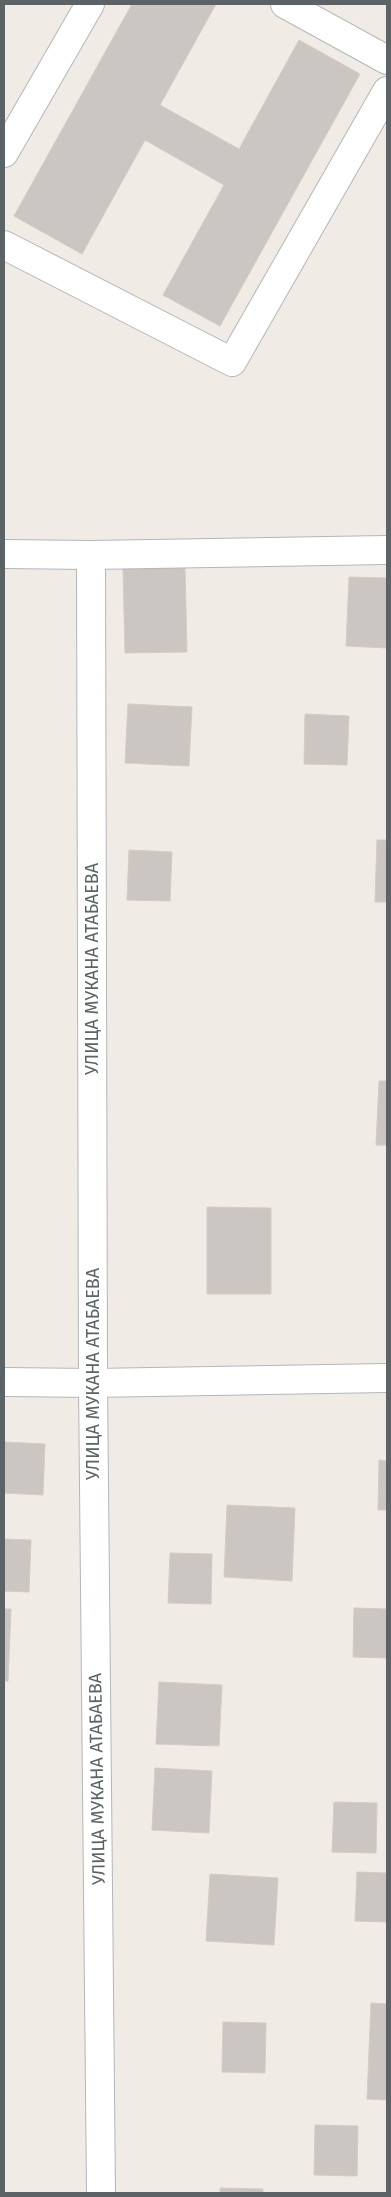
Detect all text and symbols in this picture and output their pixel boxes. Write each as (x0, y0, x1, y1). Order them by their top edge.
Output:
street label: УЛИЦА МУКАНА АТАБАЕВА (81, 862, 103, 1075)
street label: УЛИЦА МУКАНА АТАБАЕВА (82, 1267, 104, 1480)
street label: УЛИЦА МУКАНА АТАБАЕВА (84, 1672, 110, 1885)

